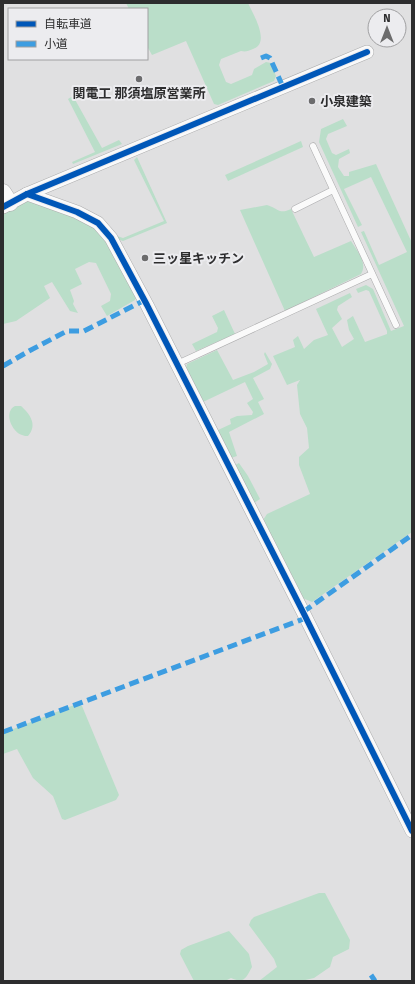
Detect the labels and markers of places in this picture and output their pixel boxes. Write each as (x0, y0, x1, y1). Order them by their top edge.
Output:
marker: 関電工 那須塩原営業所 (134, 74, 144, 84)
place label: 関電工 那須塩原営業所 (72, 86, 206, 101)
place label: 小泉建築 (320, 94, 372, 109)
marker: 小泉建築 (307, 96, 317, 106)
place label: 三ッ星キッチン (153, 251, 244, 266)
marker: 三ッ星キッチン (140, 253, 150, 263)

